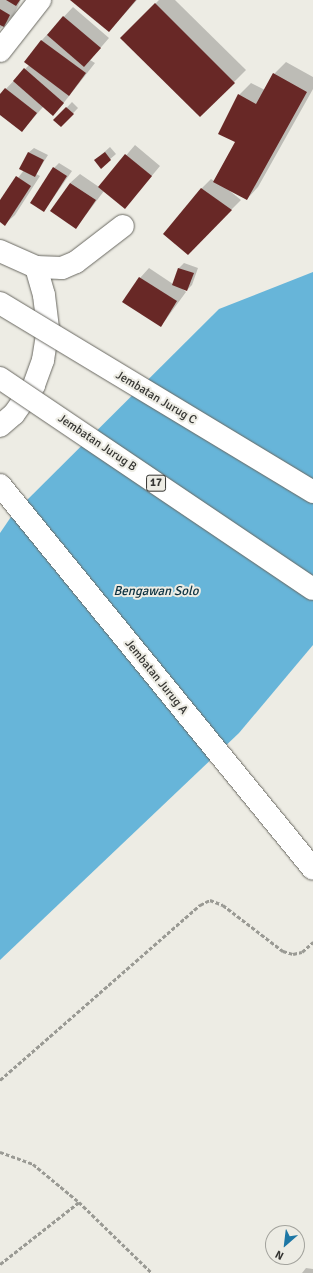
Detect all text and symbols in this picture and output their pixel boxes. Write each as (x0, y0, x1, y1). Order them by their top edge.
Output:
street label: Jembatan Jurug C (113, 368, 199, 428)
street label: Jembatan Jurug B (55, 411, 139, 475)
road number: 17 (146, 474, 166, 492)
water label: Bengawan Solo (113, 583, 199, 599)
street label: Jembatan Jurug A (121, 637, 191, 717)
north arrow (265, 1225, 305, 1265)
text: N (273, 1248, 286, 1263)

